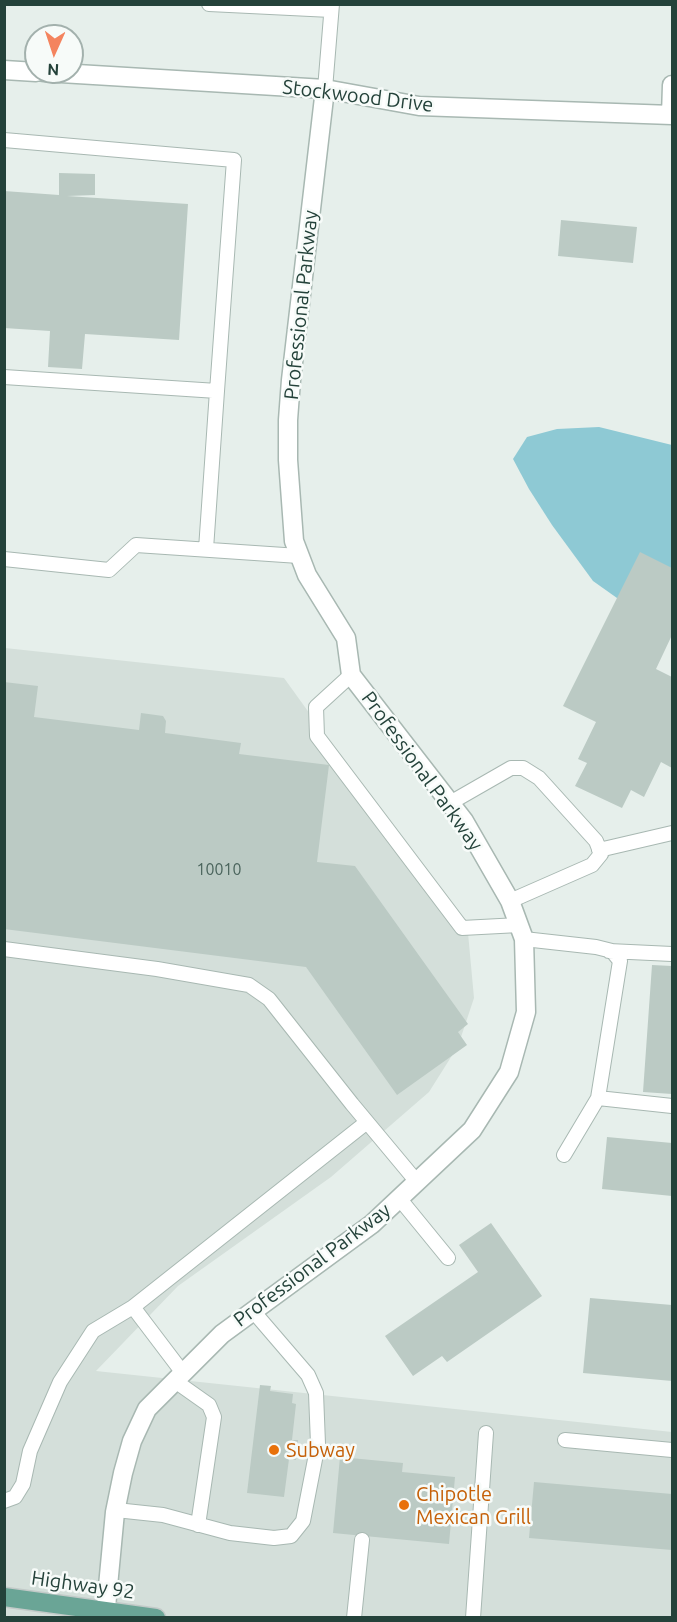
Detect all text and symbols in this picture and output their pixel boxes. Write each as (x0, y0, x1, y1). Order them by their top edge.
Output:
north arrow (24, 24, 84, 84)
text: N (47, 61, 60, 79)
street label: Stockwood Drive (281, 75, 435, 117)
street label: Professional Parkway (279, 209, 323, 401)
street label: Professional Parkway (356, 687, 488, 855)
house number: 10010 (196, 860, 242, 880)
street label: Professional Parkway (229, 1198, 395, 1332)
place label: Subway (286, 1438, 355, 1462)
marker: Subway (267, 1443, 281, 1457)
place label: Chipotle Mexican Grill (416, 1482, 531, 1529)
marker: Chipotle Mexican Grill (397, 1498, 411, 1512)
street label: Highway 92 (30, 1566, 136, 1604)

